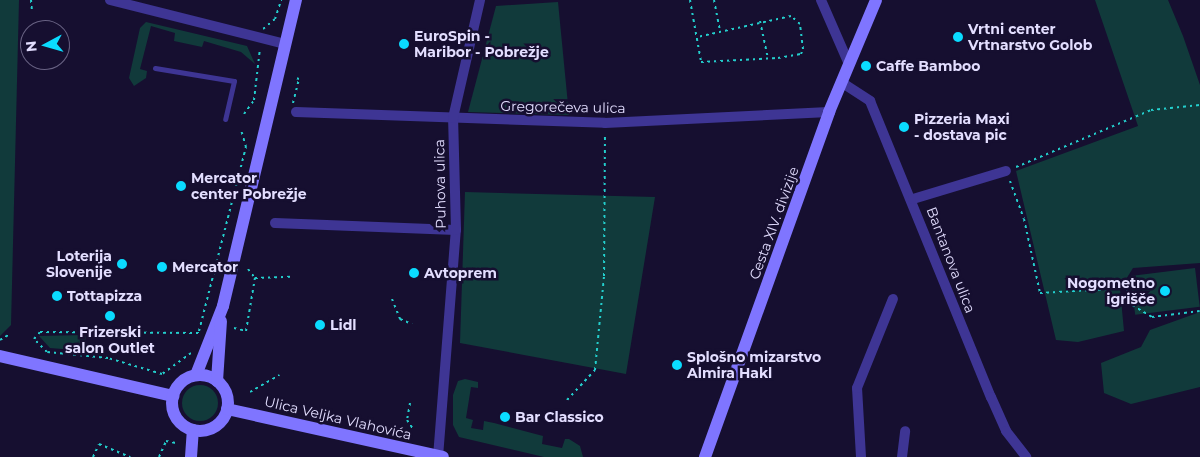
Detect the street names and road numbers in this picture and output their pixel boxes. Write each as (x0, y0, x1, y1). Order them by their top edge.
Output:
street label: Gregorečeva ulica (500, 98, 626, 116)
street label: Puhova ulica (431, 139, 449, 229)
street label: Cesta XIV. divizije (746, 164, 802, 282)
street label: Bantanova ulica (923, 205, 979, 315)
street label: Ulica Veljka Vlahovića (263, 393, 413, 443)

